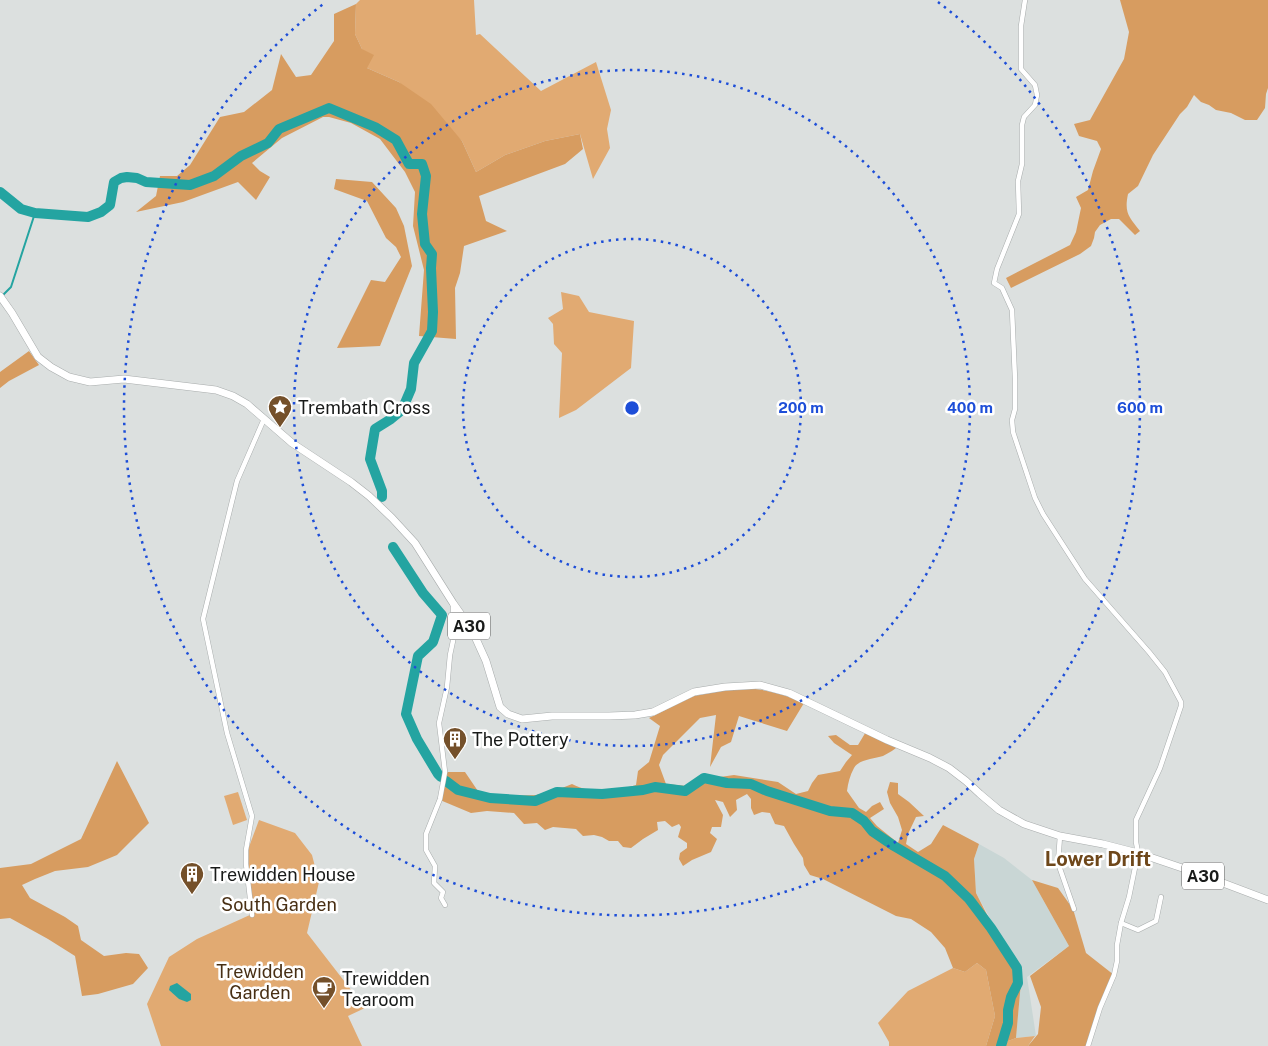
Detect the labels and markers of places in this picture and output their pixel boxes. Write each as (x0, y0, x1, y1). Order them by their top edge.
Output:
place icon: Trembath Cross (267, 394, 293, 428)
place label: Trembath Cross (298, 397, 430, 418)
centre of rings (623, 399, 641, 417)
building icon: The Pottery (442, 726, 468, 760)
place label: The Pottery (472, 729, 569, 750)
building icon: Trewidden House (179, 861, 205, 895)
place label: Trewidden House (210, 864, 356, 885)
place label: Trewidden Tearoom (342, 968, 430, 1010)
cafe icon: Trewidden Tearoom (311, 975, 337, 1009)

